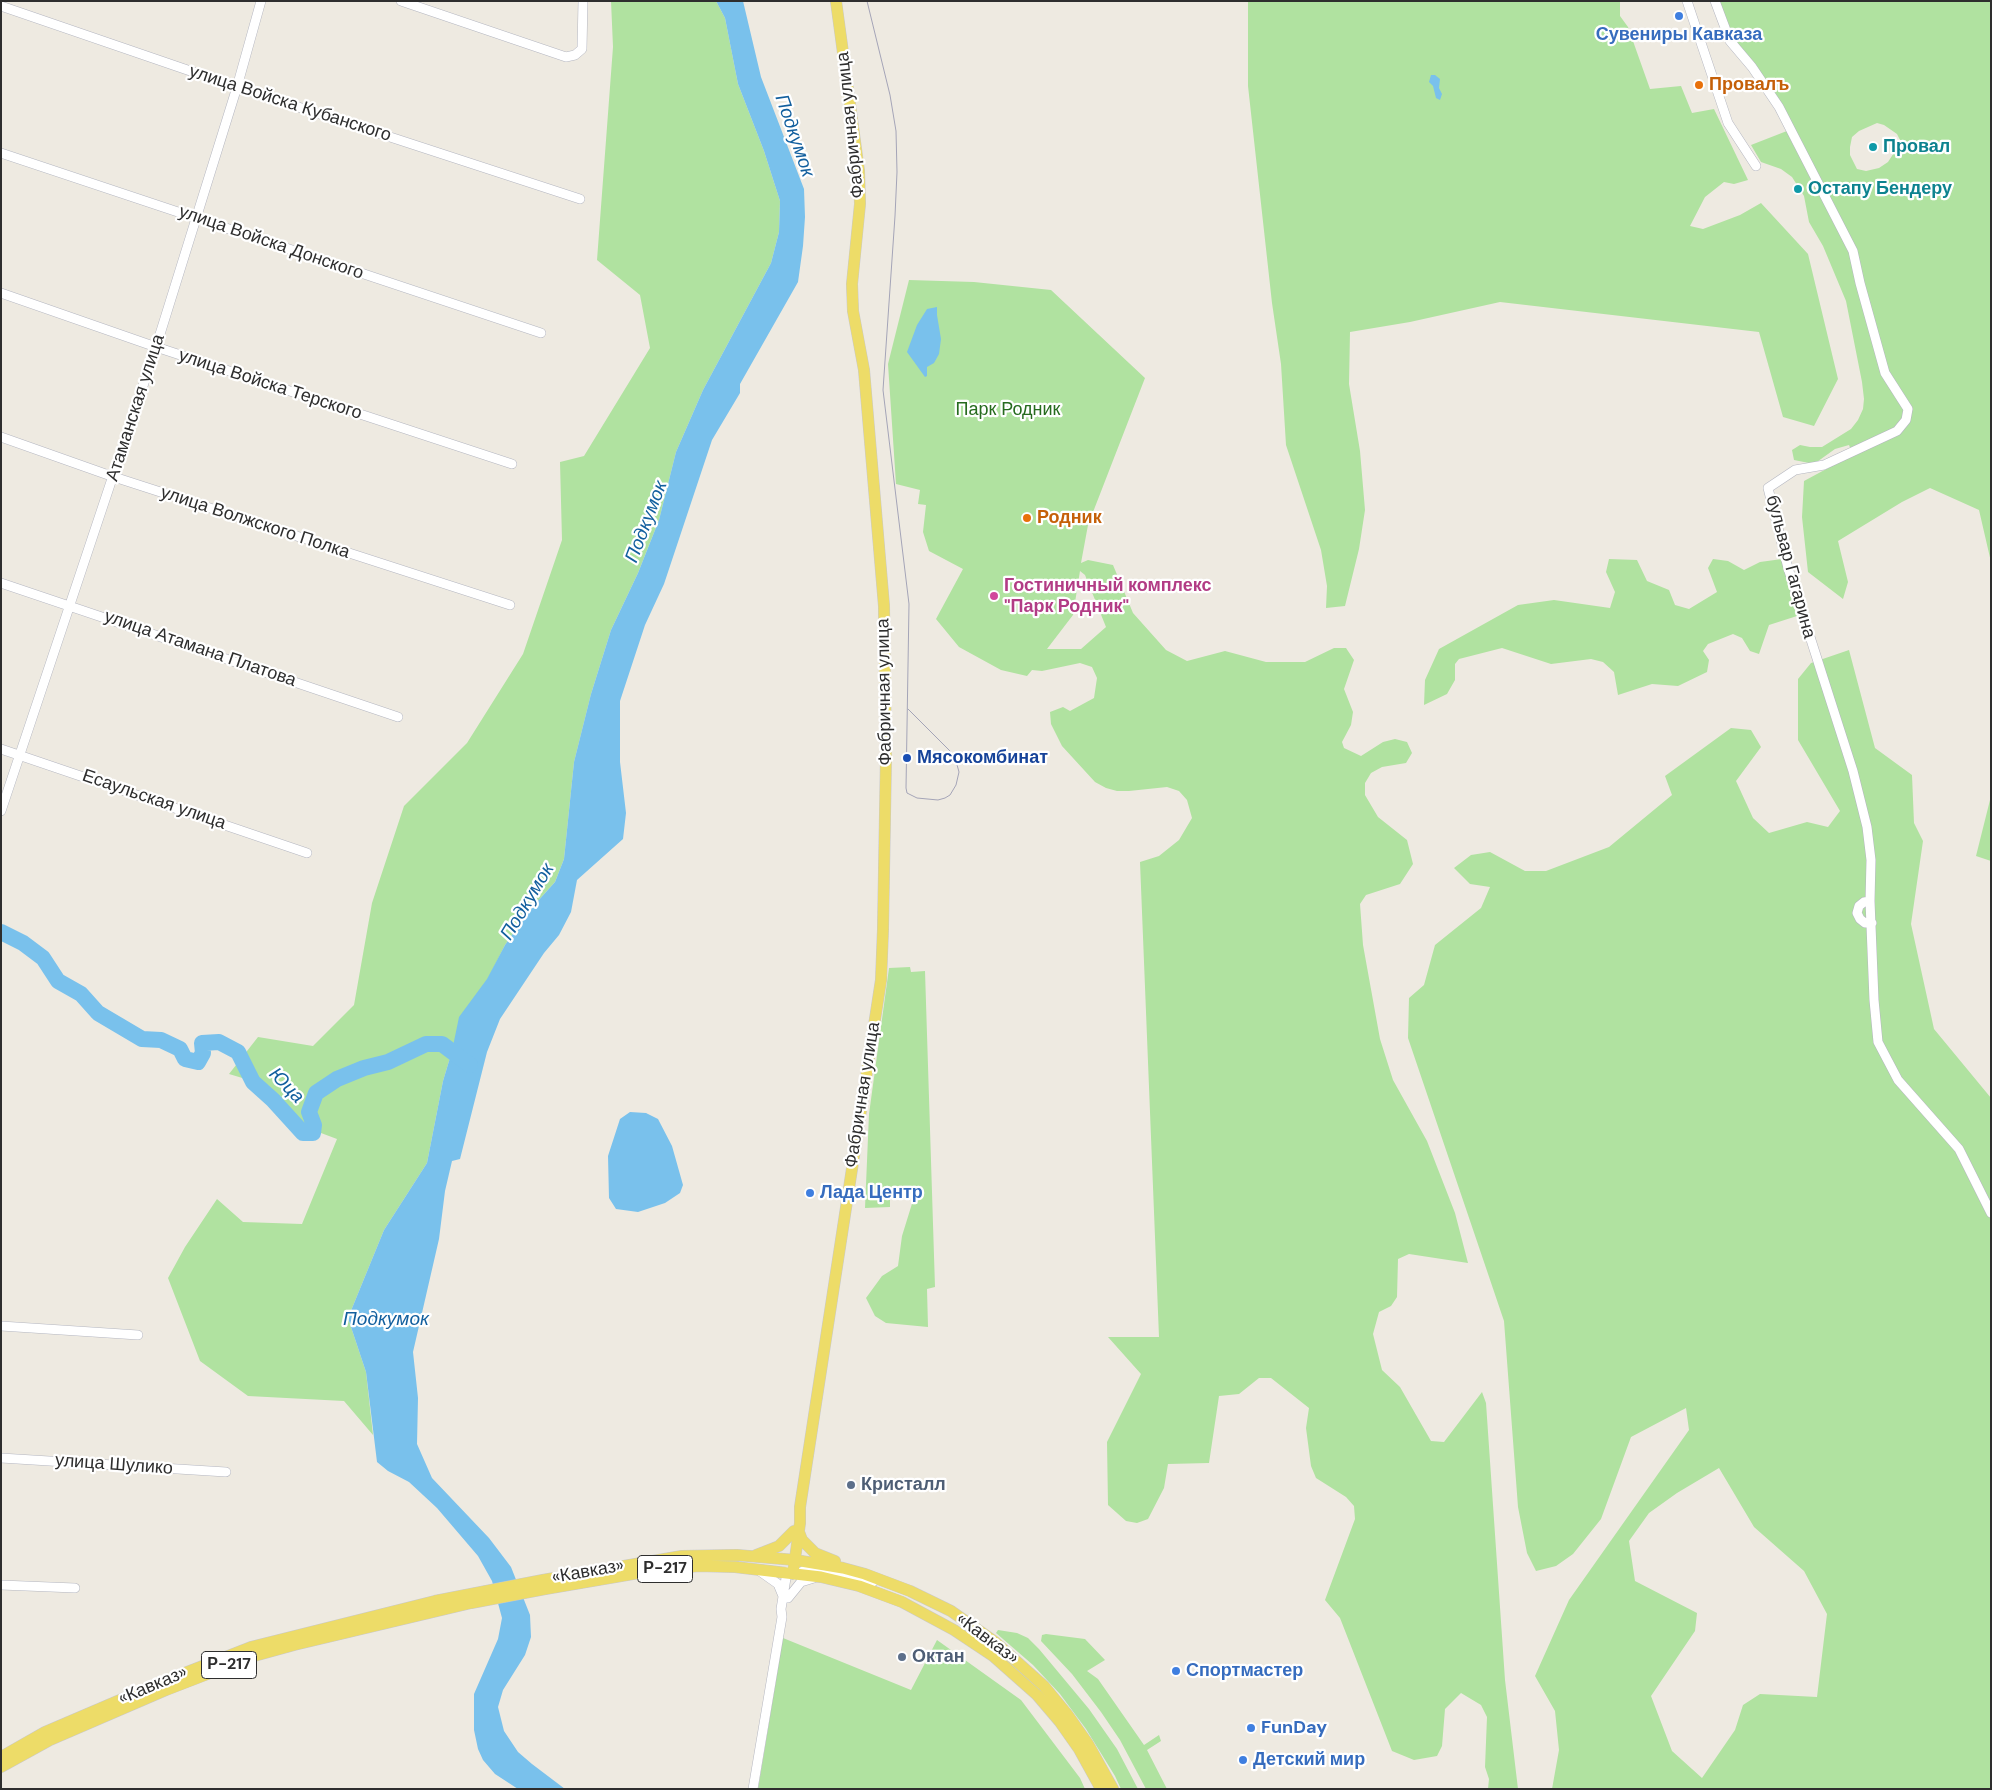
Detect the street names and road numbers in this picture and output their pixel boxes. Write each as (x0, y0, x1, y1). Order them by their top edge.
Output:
street label: Фабричная улица (833, 51, 869, 199)
street label: улица Войска Кубанского (186, 61, 394, 147)
street label: улица Войска Донского (176, 201, 366, 285)
street label: Атаманская улица (102, 332, 170, 484)
street label: улица Войска Терского (176, 345, 364, 425)
street label: улица Волжского Полка (158, 482, 352, 564)
street label: бульвар Гагарина (1760, 493, 1820, 641)
street label: улица Атамана Платова (101, 606, 299, 692)
street label: Фабричная улица (873, 618, 897, 766)
street label: Есаульская улица (79, 765, 229, 835)
street label: Фабричная улица (841, 1021, 885, 1169)
street label: улица Шулико (54, 1450, 174, 1480)
street label: «Кавказ» (550, 1555, 626, 1589)
road number: Р-217 (638, 1556, 692, 1582)
street label: «Кавказ» (951, 1609, 1023, 1669)
road number: Р-217 (202, 1652, 256, 1678)
street label: «Кавказ» (115, 1662, 191, 1710)

